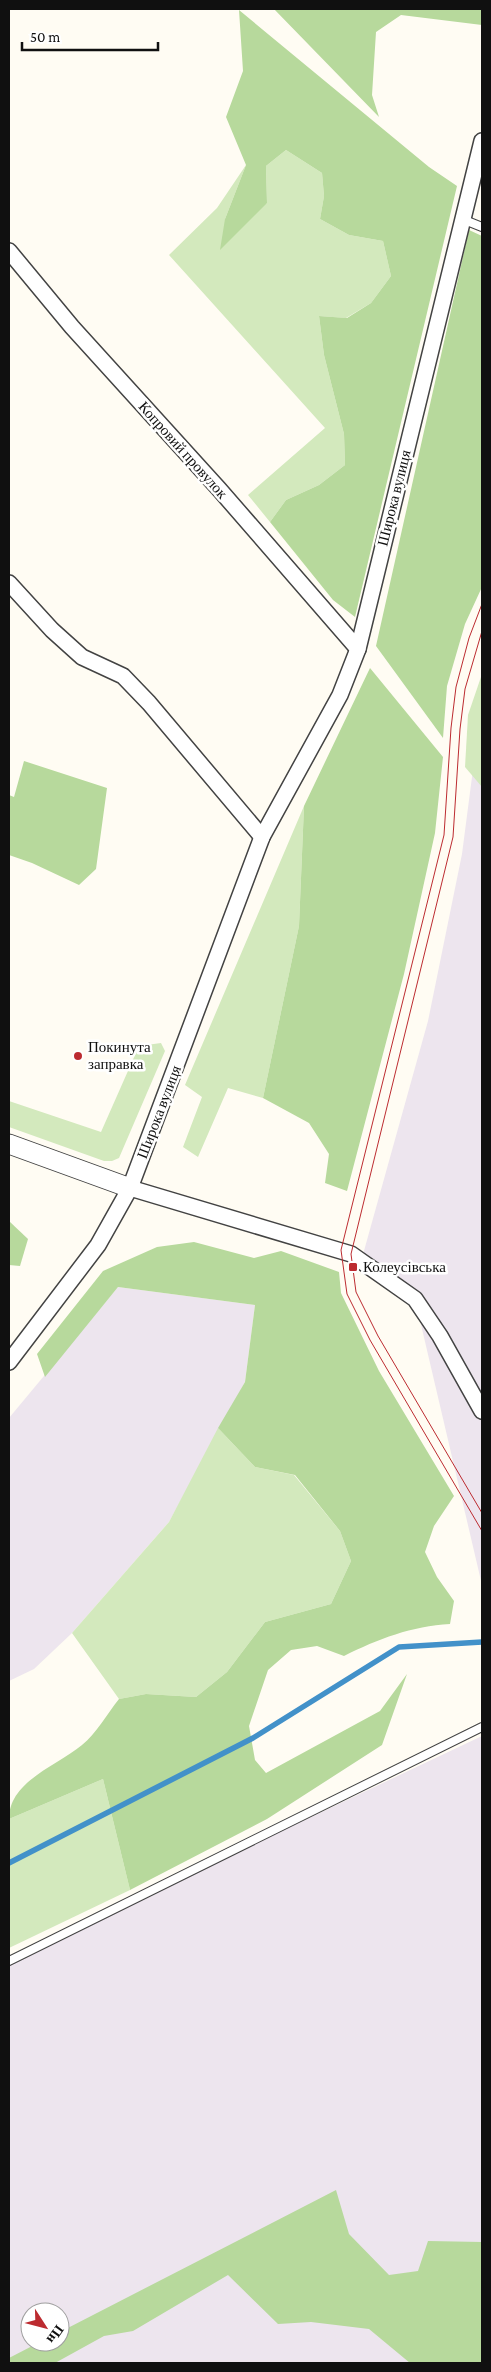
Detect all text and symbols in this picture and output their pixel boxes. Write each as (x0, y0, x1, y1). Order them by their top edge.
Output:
scale bar (22, 20, 159, 52)
text: 50 m (30, 29, 60, 45)
street label: Копровий провулок (135, 398, 231, 502)
street label: Широка вулиця (374, 448, 414, 548)
place label: Покинута заправка (88, 1039, 151, 1072)
marker: Покинута заправка (72, 1050, 84, 1062)
street label: Широка вулиця (134, 1063, 184, 1161)
place label: Колеусівська (363, 1259, 446, 1275)
marker: Колеусівська (347, 1261, 359, 1273)
north arrow (20, 2302, 70, 2352)
text: Пн (43, 2322, 68, 2347)

